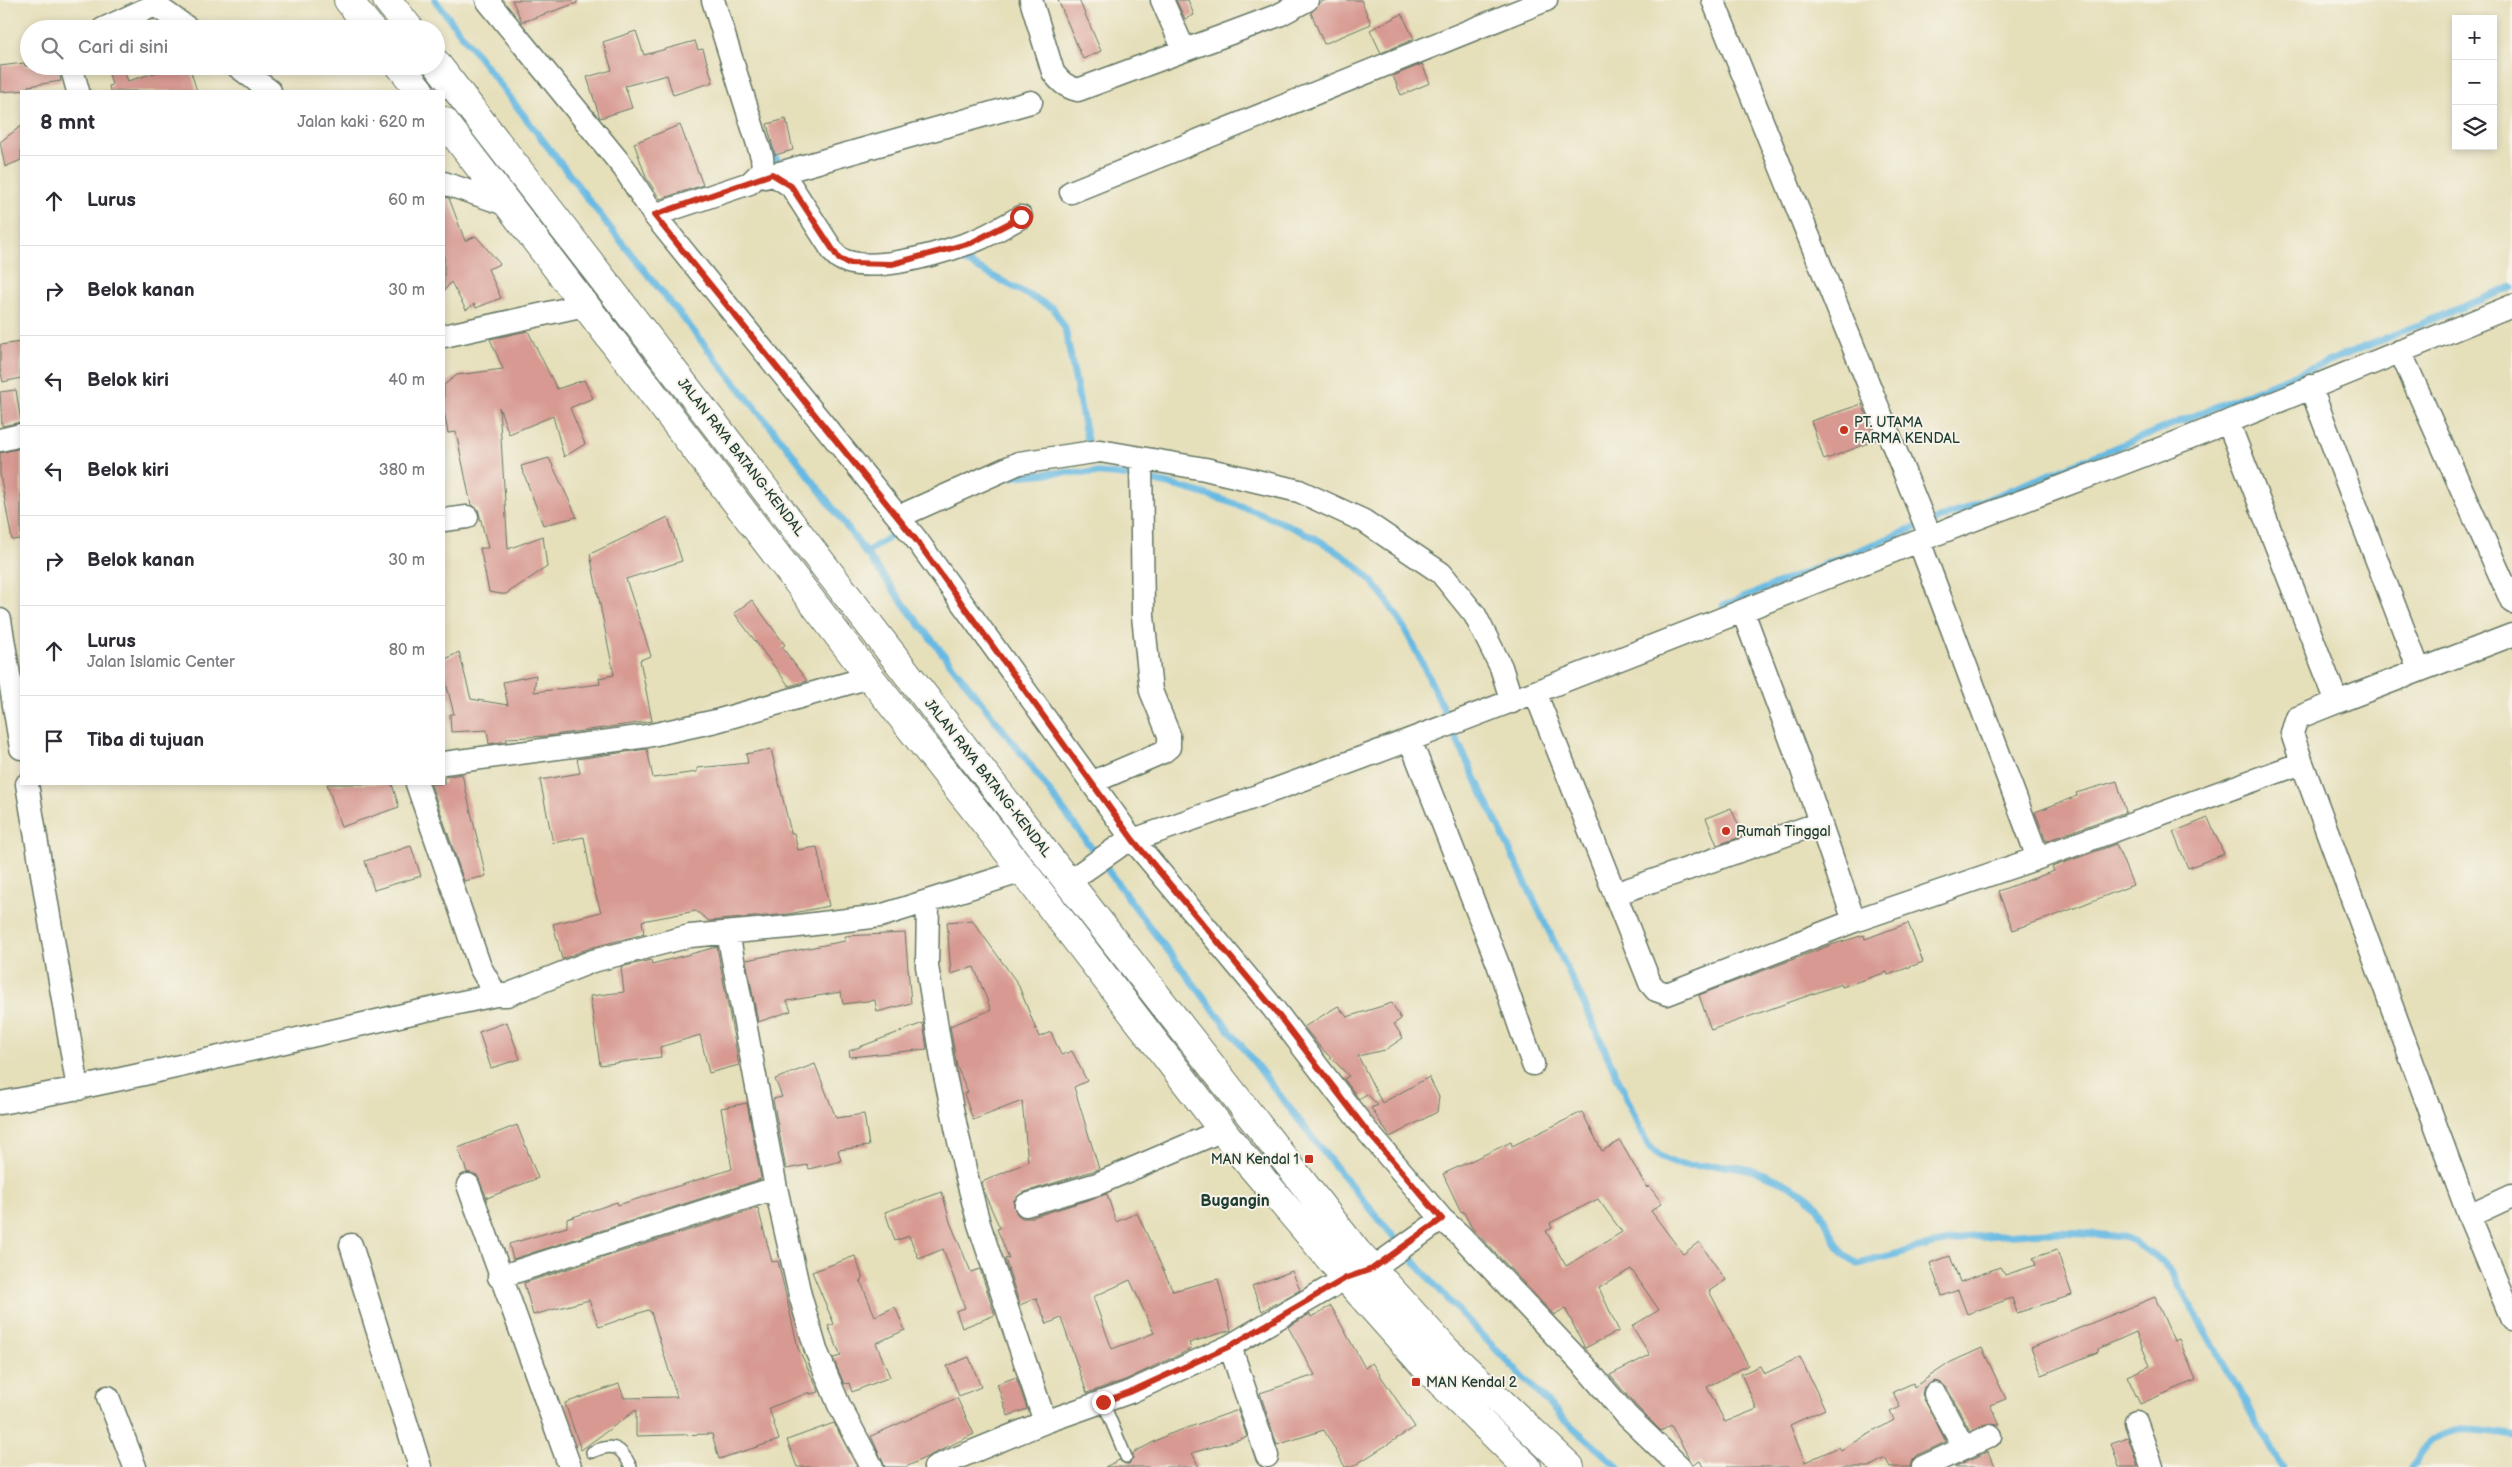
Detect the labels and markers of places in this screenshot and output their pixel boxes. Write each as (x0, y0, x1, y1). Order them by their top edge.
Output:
place label: PT. UTAMA FARMA KENDAL (1854, 414, 1960, 447)
marker: PT. UTAMA FARMA KENDAL (1838, 424, 1850, 436)
place label: Rumah Tinggal (1736, 823, 1831, 840)
marker: Rumah Tinggal (1720, 825, 1732, 837)
place label: MAN Kendal 1 (1211, 1151, 1299, 1168)
marker: MAN Kendal 1 (1303, 1153, 1315, 1165)
place label: MAN Kendal 2 (1426, 1374, 1518, 1391)
marker: MAN Kendal 2 (1410, 1376, 1422, 1388)

